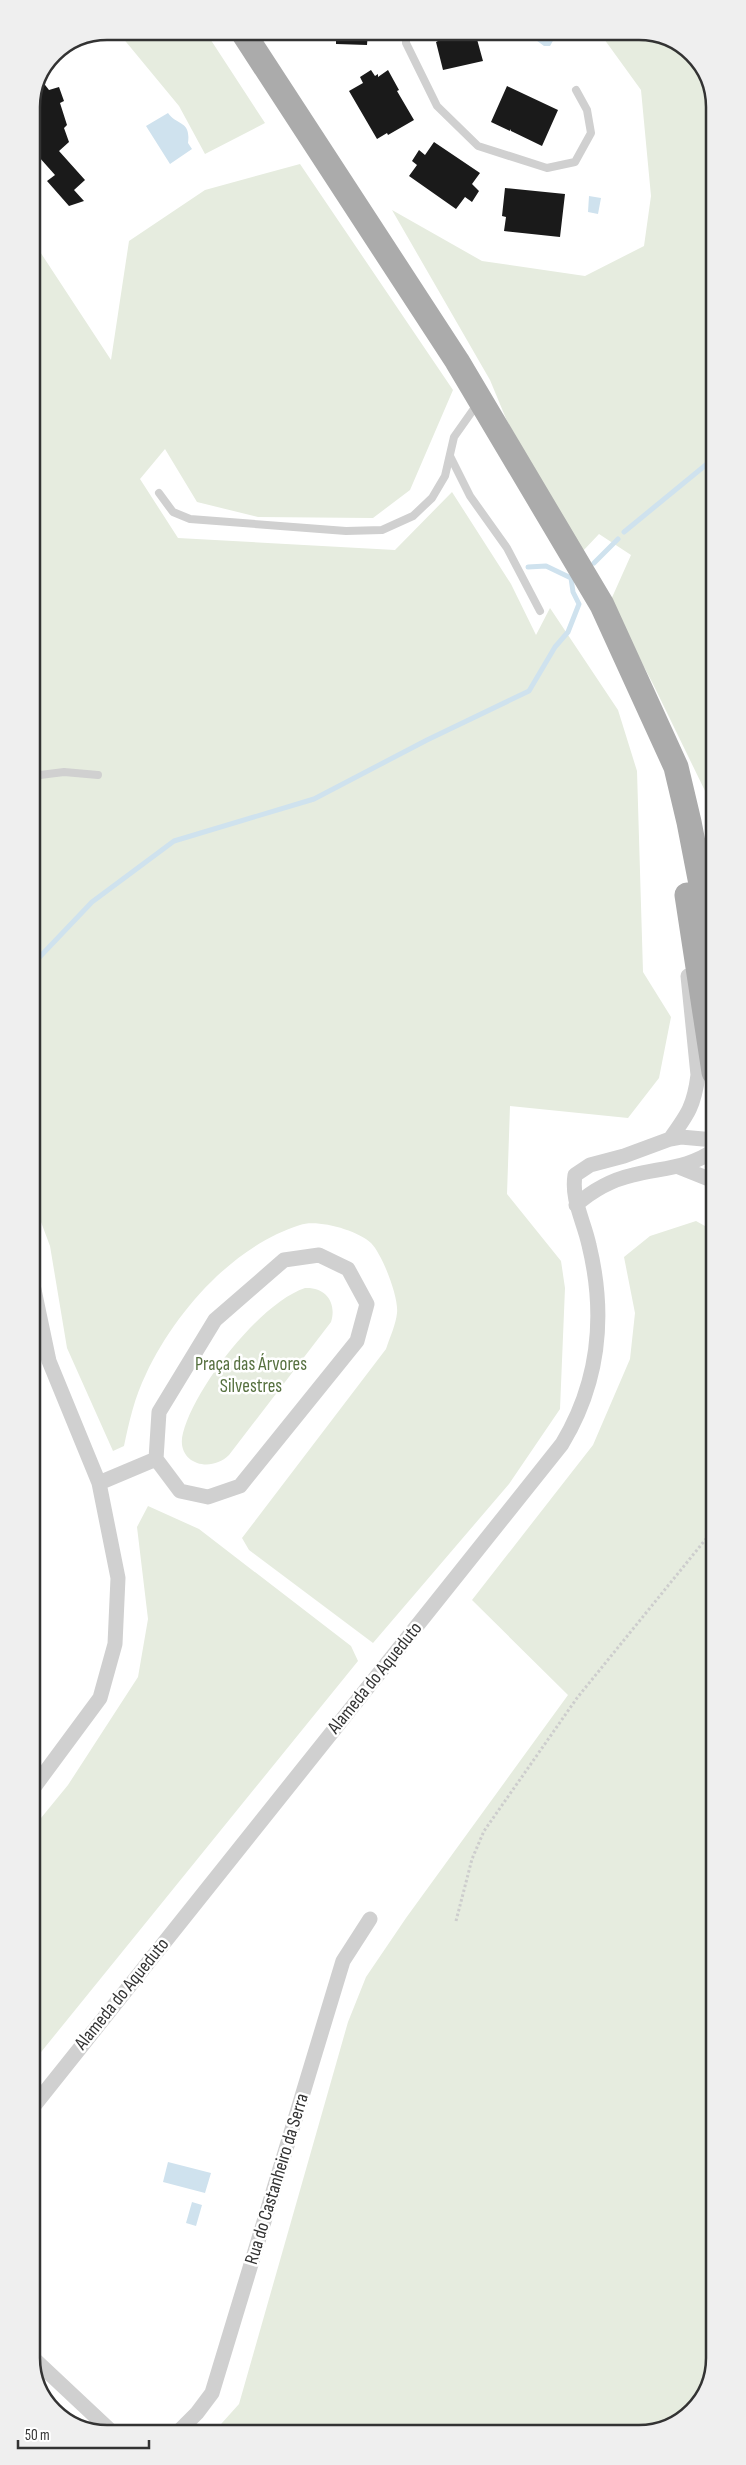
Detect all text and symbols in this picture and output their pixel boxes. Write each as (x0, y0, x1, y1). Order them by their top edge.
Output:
park label: Praça das Árvores Silvestres (195, 1353, 307, 1398)
street label: Alameda do Aqueduto (322, 1617, 427, 1739)
street label: Alameda do Aqueduto (69, 1933, 174, 2055)
street label: Rua do Castanheiro da Serra (240, 2091, 314, 2267)
scale bar (18, 2418, 149, 2450)
text: 50 m (25, 2426, 50, 2445)

